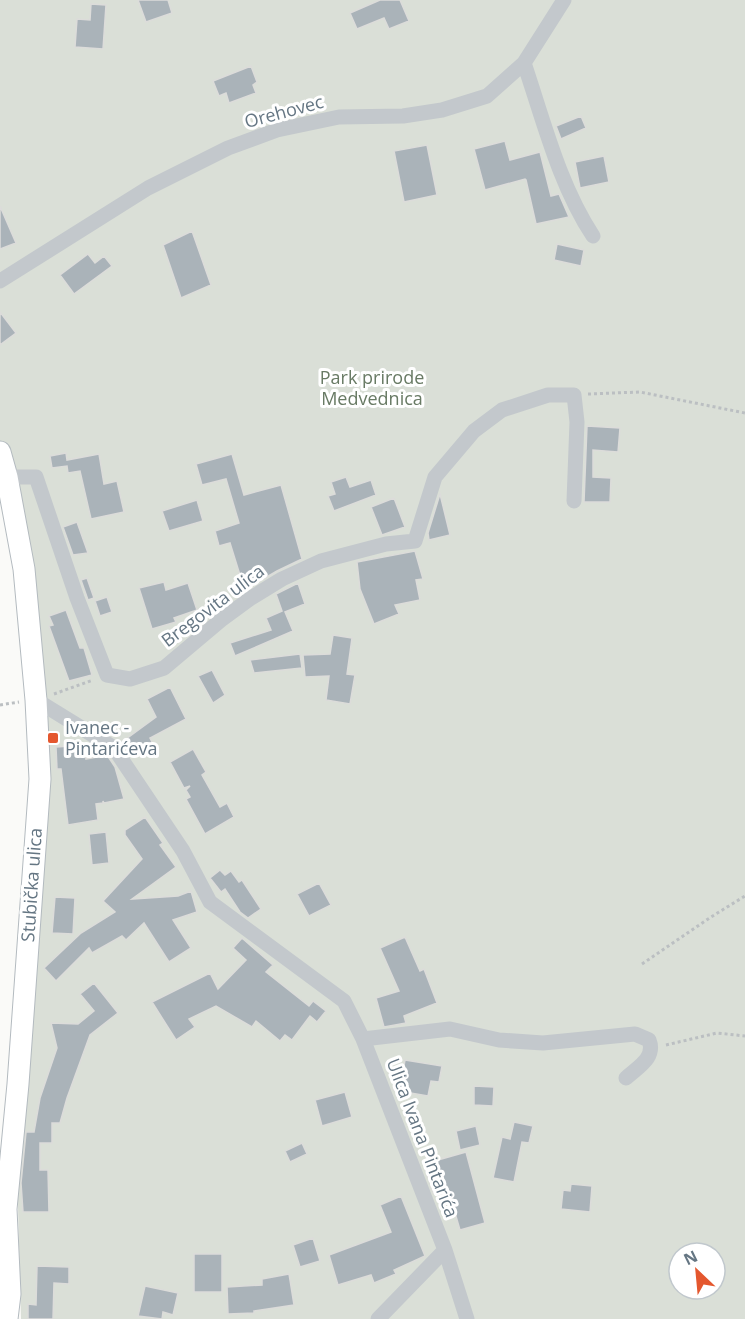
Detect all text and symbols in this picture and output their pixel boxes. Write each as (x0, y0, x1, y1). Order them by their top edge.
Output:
street label: Orehovec (241, 89, 326, 133)
park label: Park prirode Medvednica (320, 365, 424, 410)
street label: Bregovita ulica (156, 559, 269, 652)
place label: Ivanec - Pintarićeva (65, 715, 157, 760)
marker: Ivanec - Pintarićeva (46, 731, 60, 745)
street label: Stubička ulica (15, 827, 47, 943)
street label: Ulica Ivana Pintarića (382, 1055, 464, 1221)
north arrow (667, 1241, 727, 1301)
text: N (680, 1245, 701, 1270)

